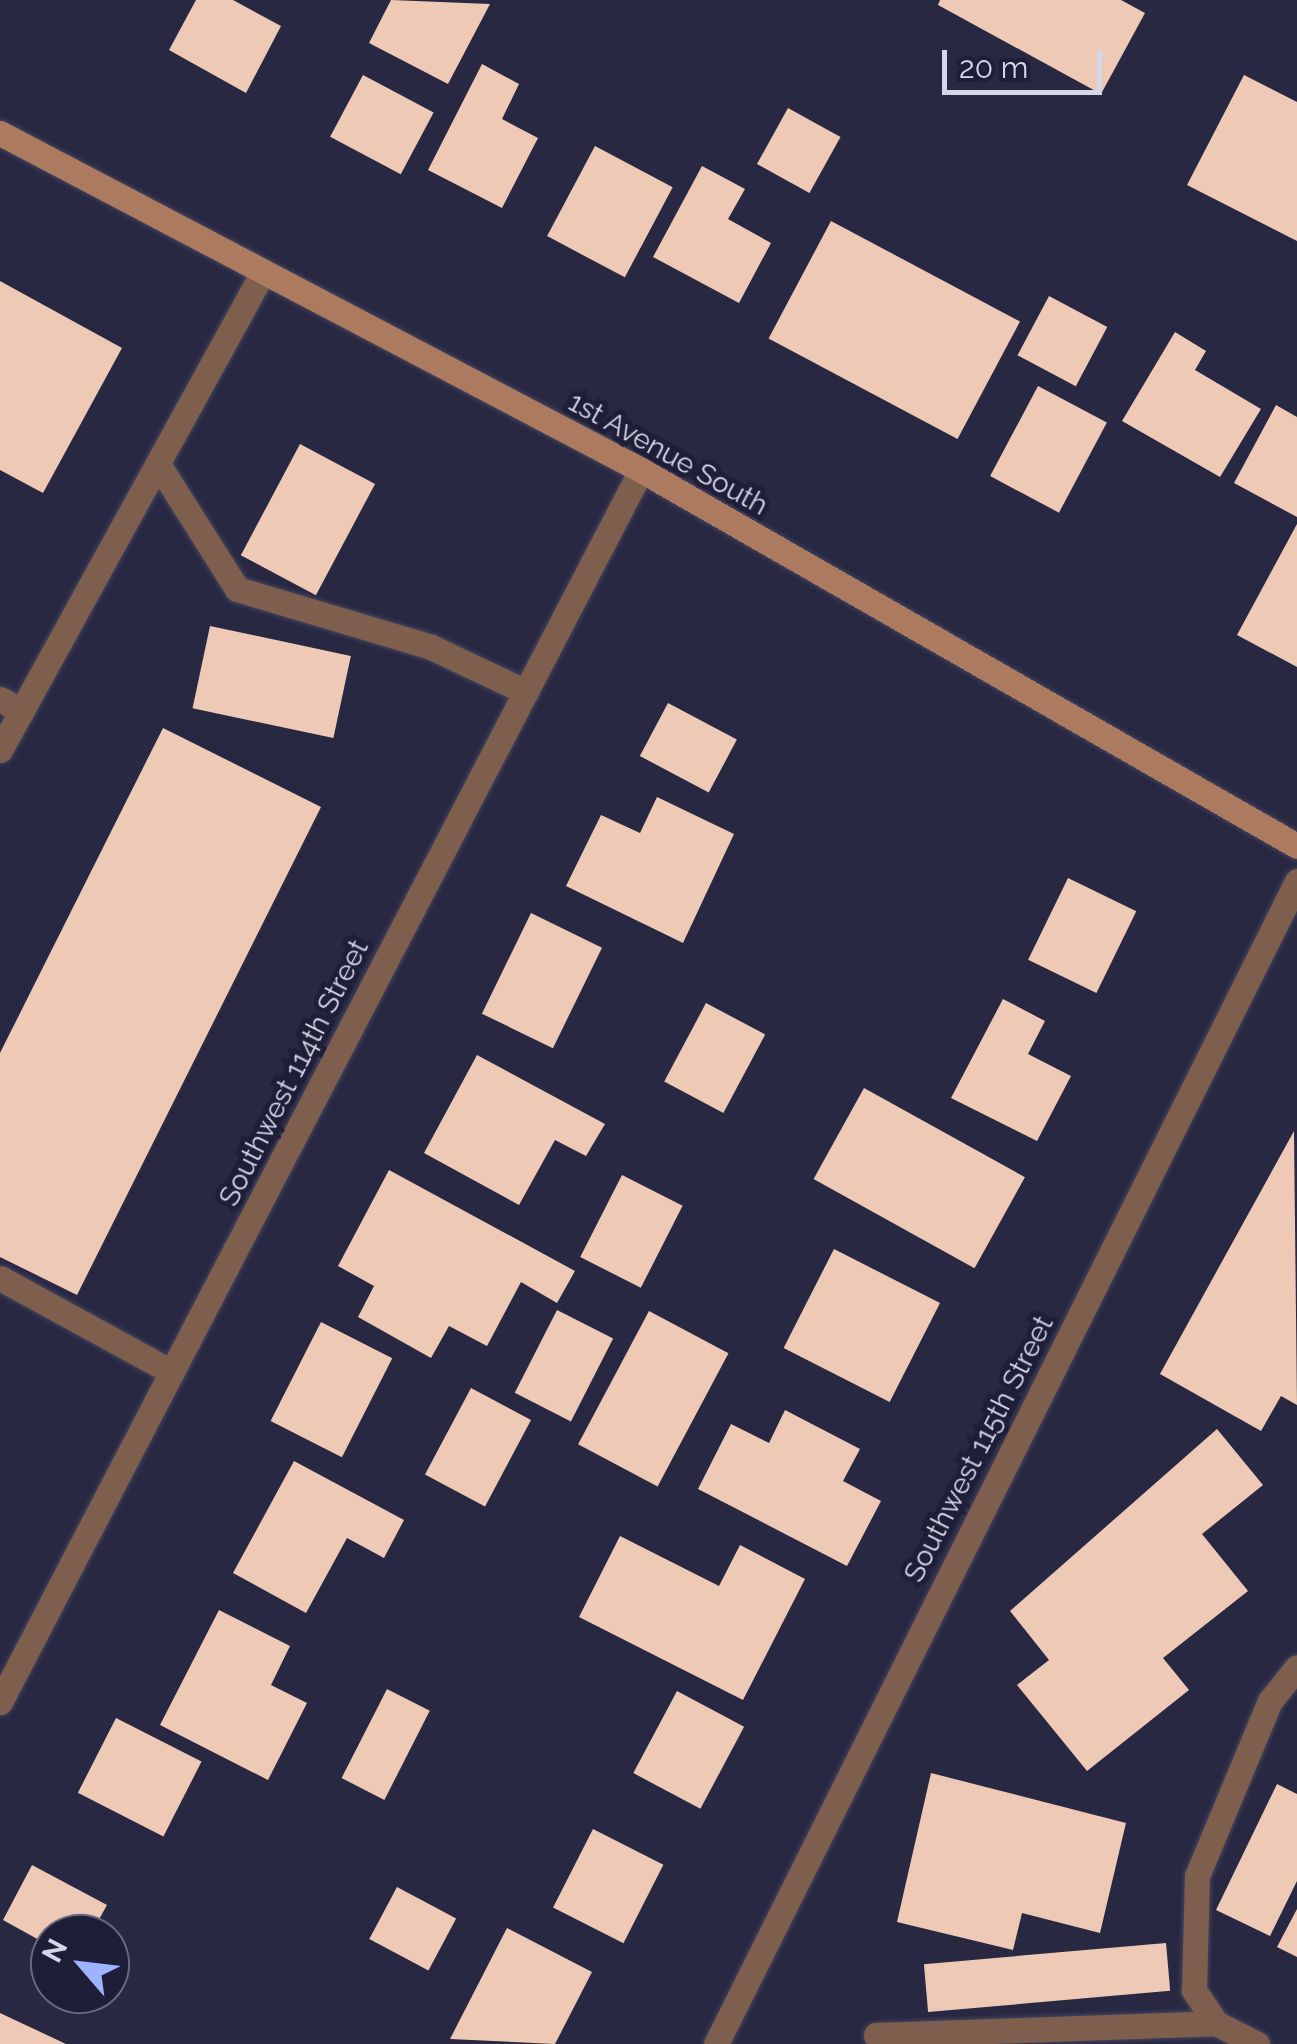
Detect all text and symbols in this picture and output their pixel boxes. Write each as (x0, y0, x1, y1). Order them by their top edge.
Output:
scale bar (947, 30, 1107, 92)
text: 20 m (959, 50, 1028, 85)
street label: 1st Avenue South (562, 385, 774, 523)
street label: Southwest 114th Street (212, 934, 376, 1212)
street label: Southwest 115th Street (897, 1310, 1061, 1588)
north arrow (30, 1914, 130, 2014)
text: N (35, 1933, 74, 1968)

